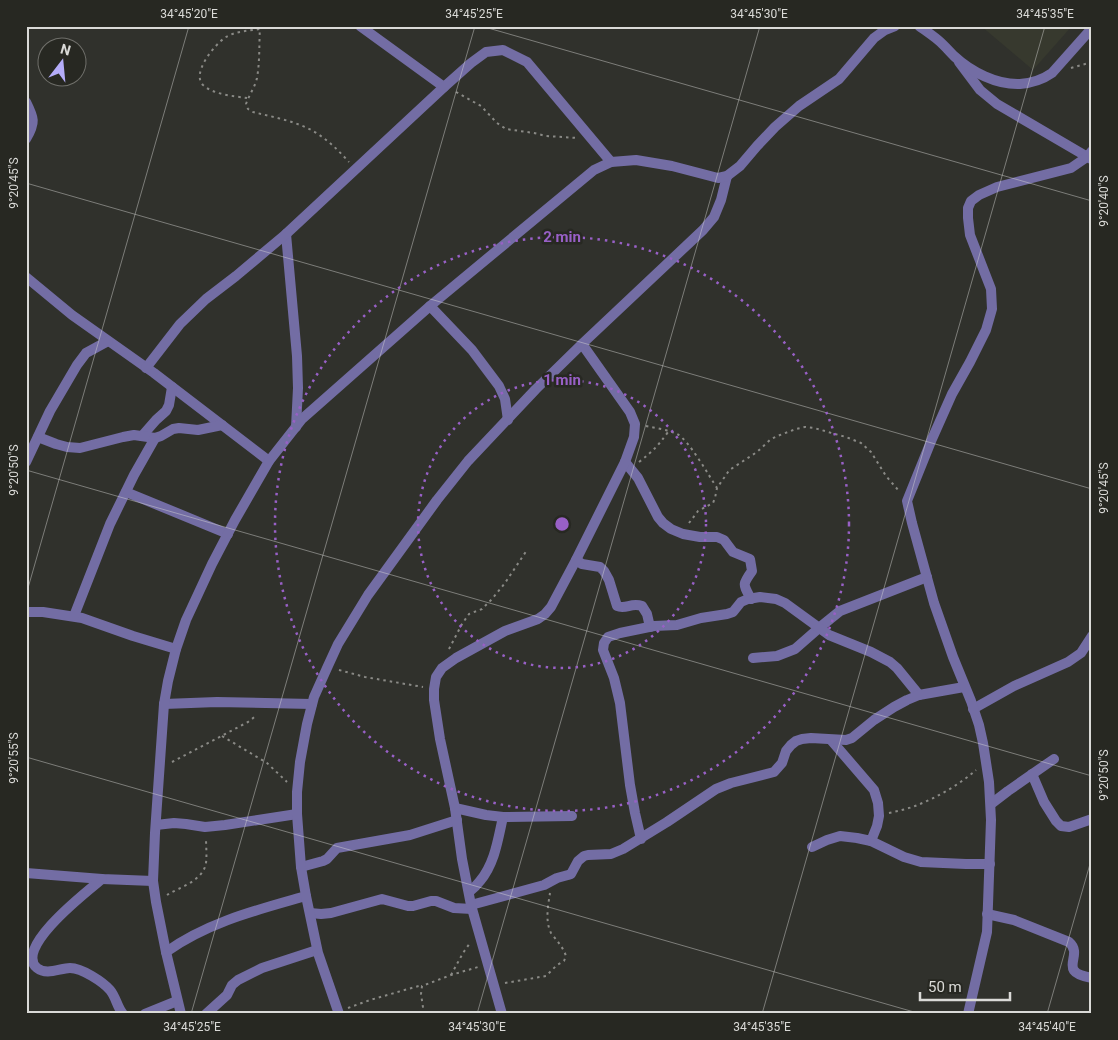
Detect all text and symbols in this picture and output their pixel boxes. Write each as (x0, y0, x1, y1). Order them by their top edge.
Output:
text: 34°45'20"E (160, 7, 218, 21)
text: 34°45'25"E (445, 7, 503, 21)
text: 34°45'30"E (730, 7, 788, 21)
text: 34°45'35"E (1016, 7, 1074, 21)
north arrow (38, 38, 88, 88)
text: N (59, 40, 73, 59)
text: 9°20'45"S (7, 157, 21, 209)
text: 9°20'40"S (1097, 175, 1111, 227)
text: 2 min (543, 228, 581, 246)
text: 1 min (543, 371, 581, 389)
text: 9°20'50"S (7, 444, 21, 496)
text: 9°20'45"S (1097, 462, 1111, 514)
centre of rings (553, 515, 571, 533)
text: 9°20'55"S (7, 732, 21, 784)
text: 9°20'50"S (1097, 749, 1111, 801)
scale bar (920, 970, 1010, 1002)
text: 50 m (928, 978, 962, 996)
text: 34°45'25"E (163, 1020, 221, 1034)
text: 34°45'30"E (448, 1020, 506, 1034)
text: 34°45'35"E (733, 1020, 791, 1034)
text: 34°45'40"E (1018, 1020, 1076, 1034)

